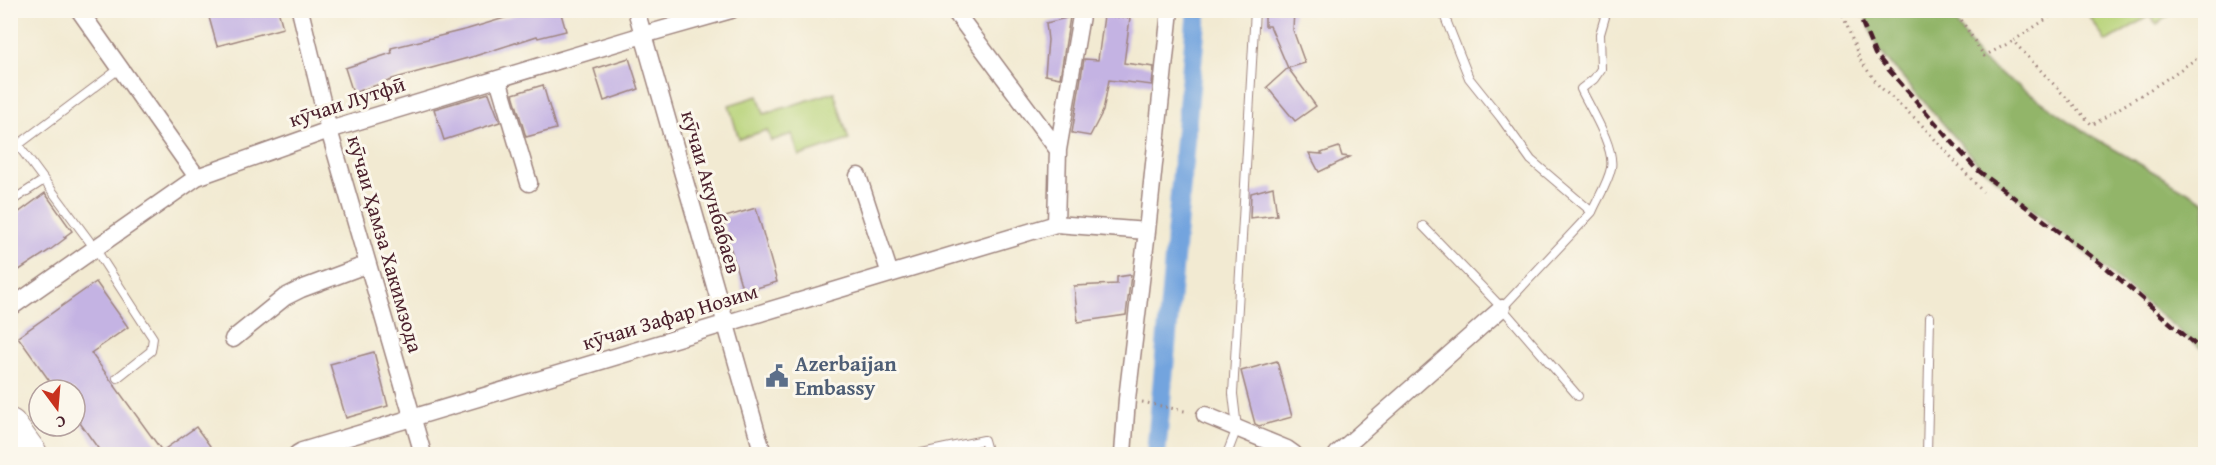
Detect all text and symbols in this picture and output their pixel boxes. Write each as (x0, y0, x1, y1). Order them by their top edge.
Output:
street label: кӯчаи Лутфӣ (285, 68, 409, 135)
street label: кӯчаи Акунбабаев (673, 107, 750, 277)
street label: кӯчаи Ҳамза Хакимзода (340, 132, 431, 356)
street label: кӯчаи Зафар Нозим (578, 275, 762, 358)
place label: Azerbaijan Embassy (795, 348, 897, 403)
public building icon: Azerbaijan Embassy (764, 363, 790, 389)
north arrow (27, 378, 87, 438)
text: С (53, 410, 69, 435)

